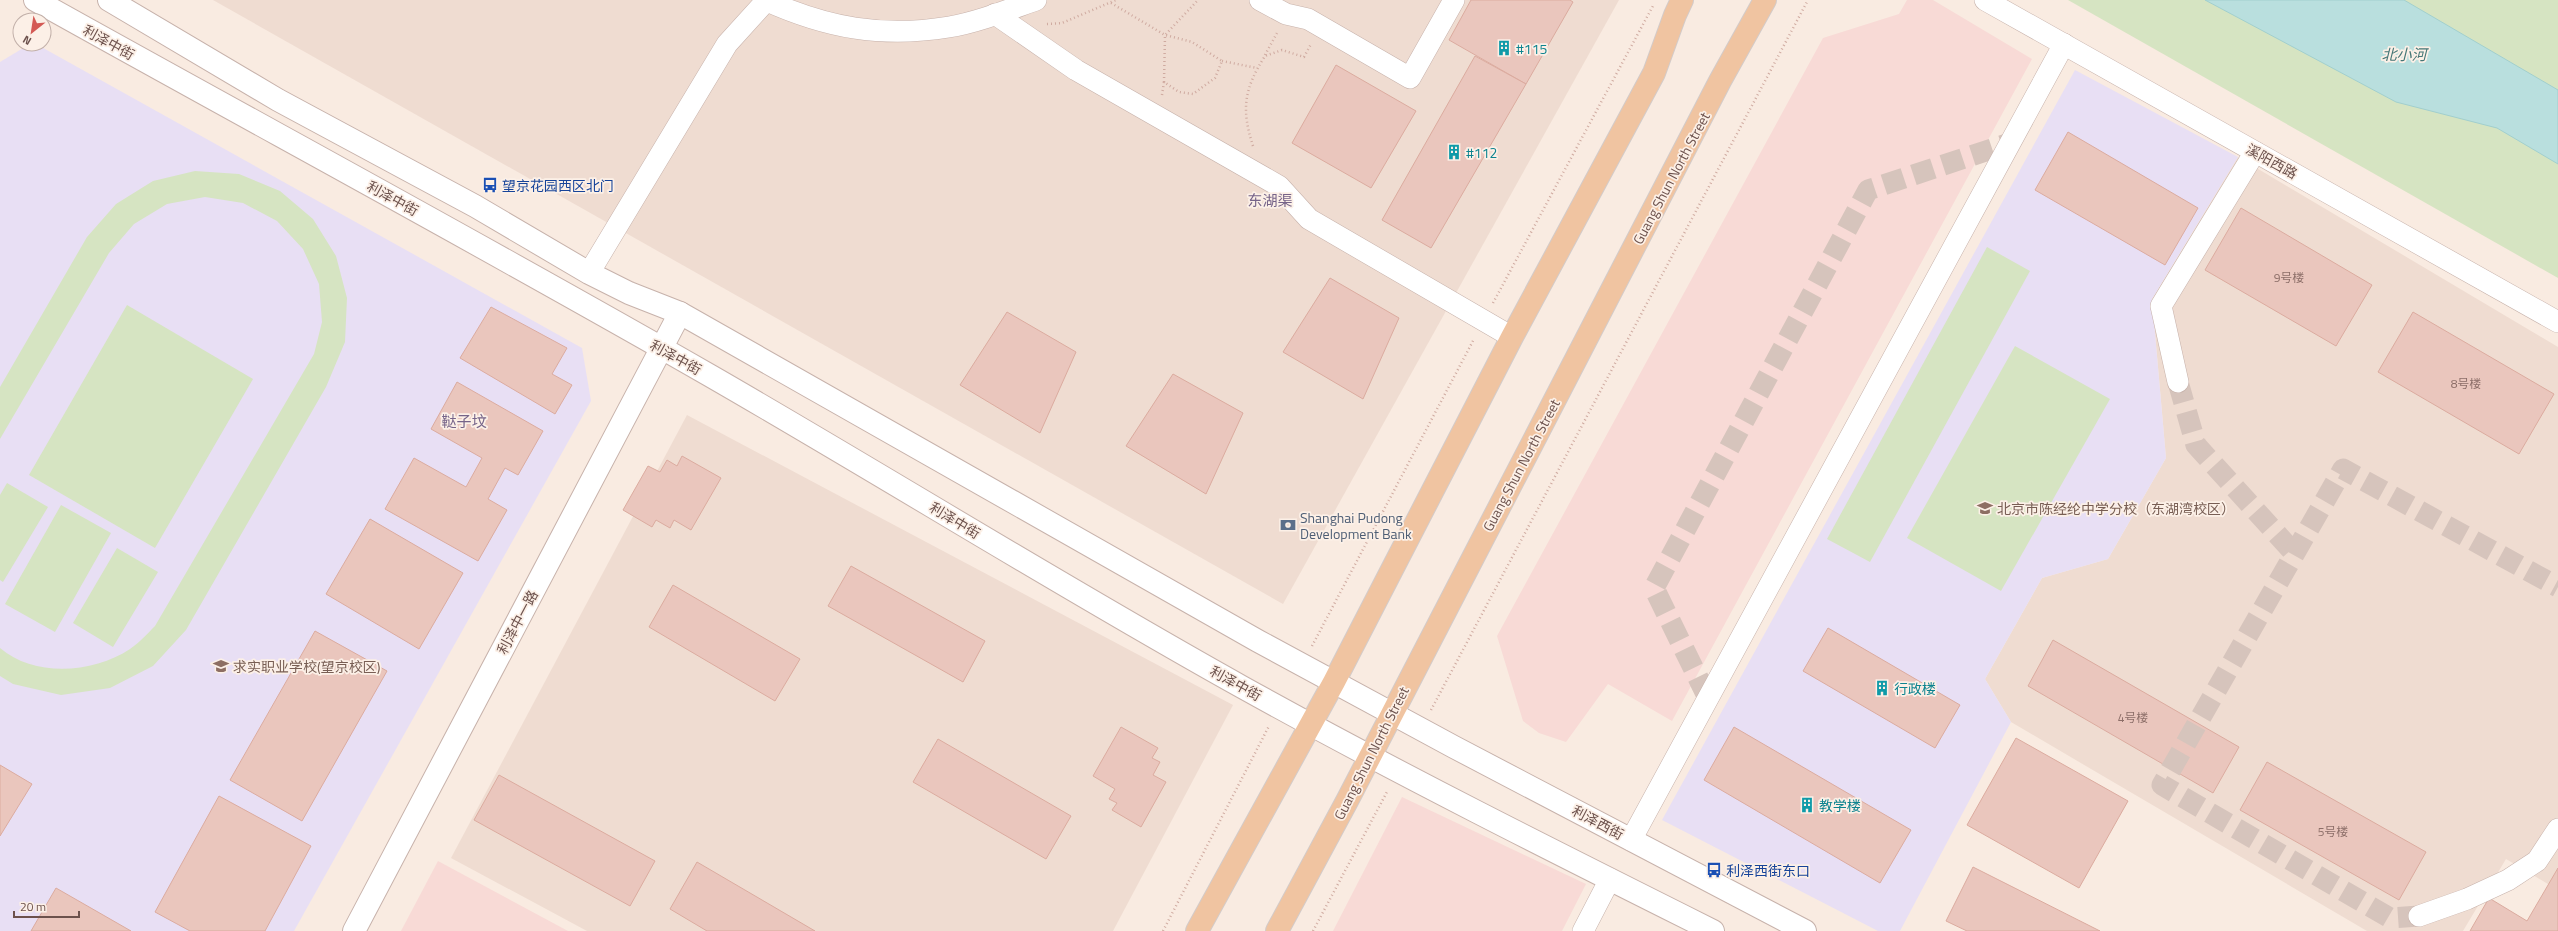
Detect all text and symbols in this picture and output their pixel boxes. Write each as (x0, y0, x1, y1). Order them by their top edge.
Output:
north arrow (12, 12, 52, 52)
street label: 利泽中街 (79, 19, 139, 65)
text: N (20, 32, 34, 49)
place label: #115 (1516, 38, 1548, 59)
building icon: #115 (1495, 39, 1513, 57)
water label: 北小河 (2381, 43, 2429, 66)
street label: Guang Shun North Street (1627, 108, 1715, 248)
street label: 溪阳西路 (2242, 138, 2302, 184)
place label: #112 (1466, 142, 1497, 163)
building icon: #112 (1445, 143, 1463, 161)
street label: 利泽中街 (363, 175, 423, 221)
place label: 望京花园西区北门 (502, 175, 614, 196)
bus stop icon: 望京花园西区北门 (481, 176, 499, 194)
district label: 东湖渠 (1247, 189, 1293, 212)
house number: 9号楼 (2274, 268, 2304, 287)
street label: 利泽中街 (646, 334, 706, 380)
house number: 8号楼 (2451, 374, 2481, 393)
street label: Guang Shun North Street (1477, 395, 1565, 535)
district label: 鞑子坟 (441, 410, 487, 433)
street label: 利泽中街 (926, 497, 984, 543)
place label: 北京市陈经纶中学分校（东湖湾校区） (1997, 498, 2235, 519)
school or university icon: 北京市陈经纶中学分校（东湖湾校区） (1976, 499, 1994, 517)
place label: Shanghai Pudong Development Bank (1300, 507, 1412, 544)
bank icon: Shanghai Pudong Development Bank (1279, 516, 1297, 534)
street label: 利泽中一路 (491, 586, 543, 658)
place label: 求实职业学校(望京校区) (233, 656, 380, 677)
school or university icon: 求实职业学校(望京校区) (212, 657, 230, 675)
street label: 利泽中街 (1206, 660, 1266, 706)
place label: 行政楼 (1894, 678, 1936, 699)
building icon: 行政楼 (1873, 679, 1891, 697)
street label: Guang Shun North Street (1328, 683, 1414, 823)
house number: 4号楼 (2118, 708, 2148, 727)
place label: 教学楼 (1819, 795, 1861, 816)
building icon: 教学楼 (1798, 796, 1816, 814)
street label: 利泽西街 (1568, 800, 1628, 844)
house number: 5号楼 (2318, 822, 2348, 841)
place label: 利泽西街东口 (1726, 860, 1810, 881)
bus stop icon: 利泽西街东口 (1705, 861, 1723, 879)
scale bar (14, 893, 79, 919)
text: 20 m (20, 897, 46, 916)

